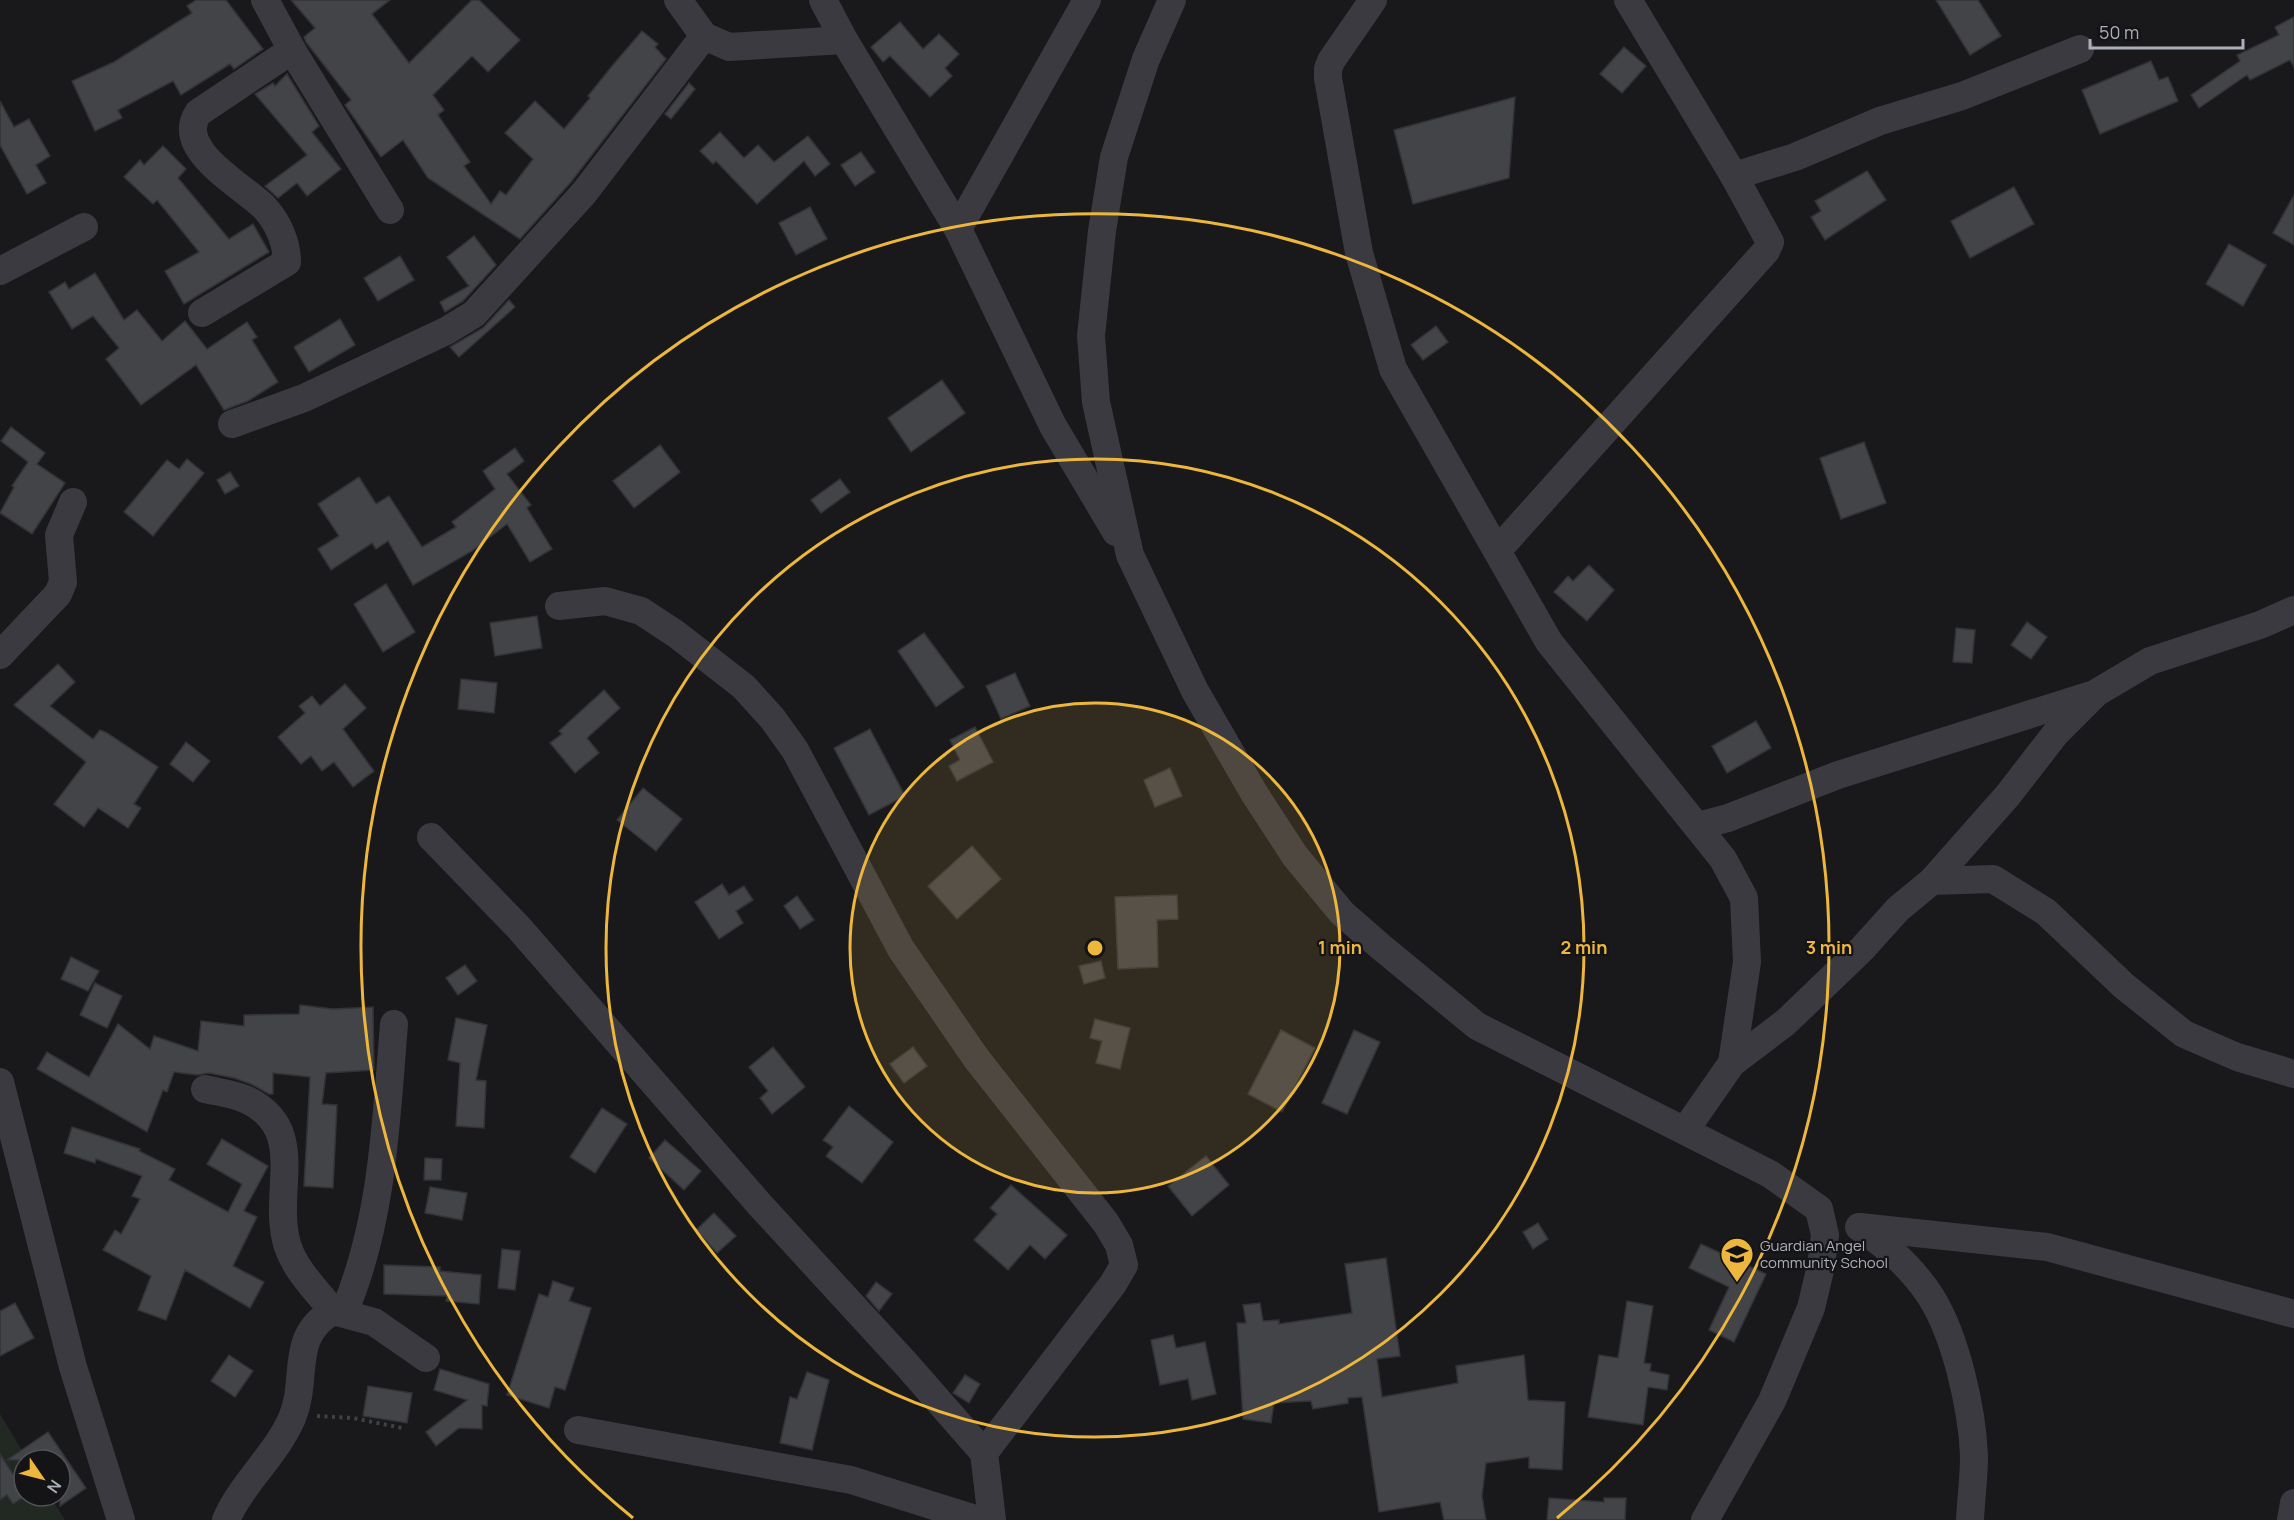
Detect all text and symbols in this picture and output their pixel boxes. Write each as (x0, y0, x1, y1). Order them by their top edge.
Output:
scale bar (2090, 12, 2243, 50)
text: 50 m (2099, 20, 2139, 44)
text: 1 min (1318, 935, 1362, 959)
text: 2 min (1561, 935, 1607, 959)
text: 3 min (1806, 935, 1852, 959)
centre of rings (1085, 938, 1105, 958)
place label: Guardian Angel community School (1760, 1235, 1888, 1273)
school or university icon: Guardian Angel community School (1719, 1236, 1755, 1283)
north arrow (12, 1448, 72, 1508)
text: N (42, 1476, 67, 1498)

